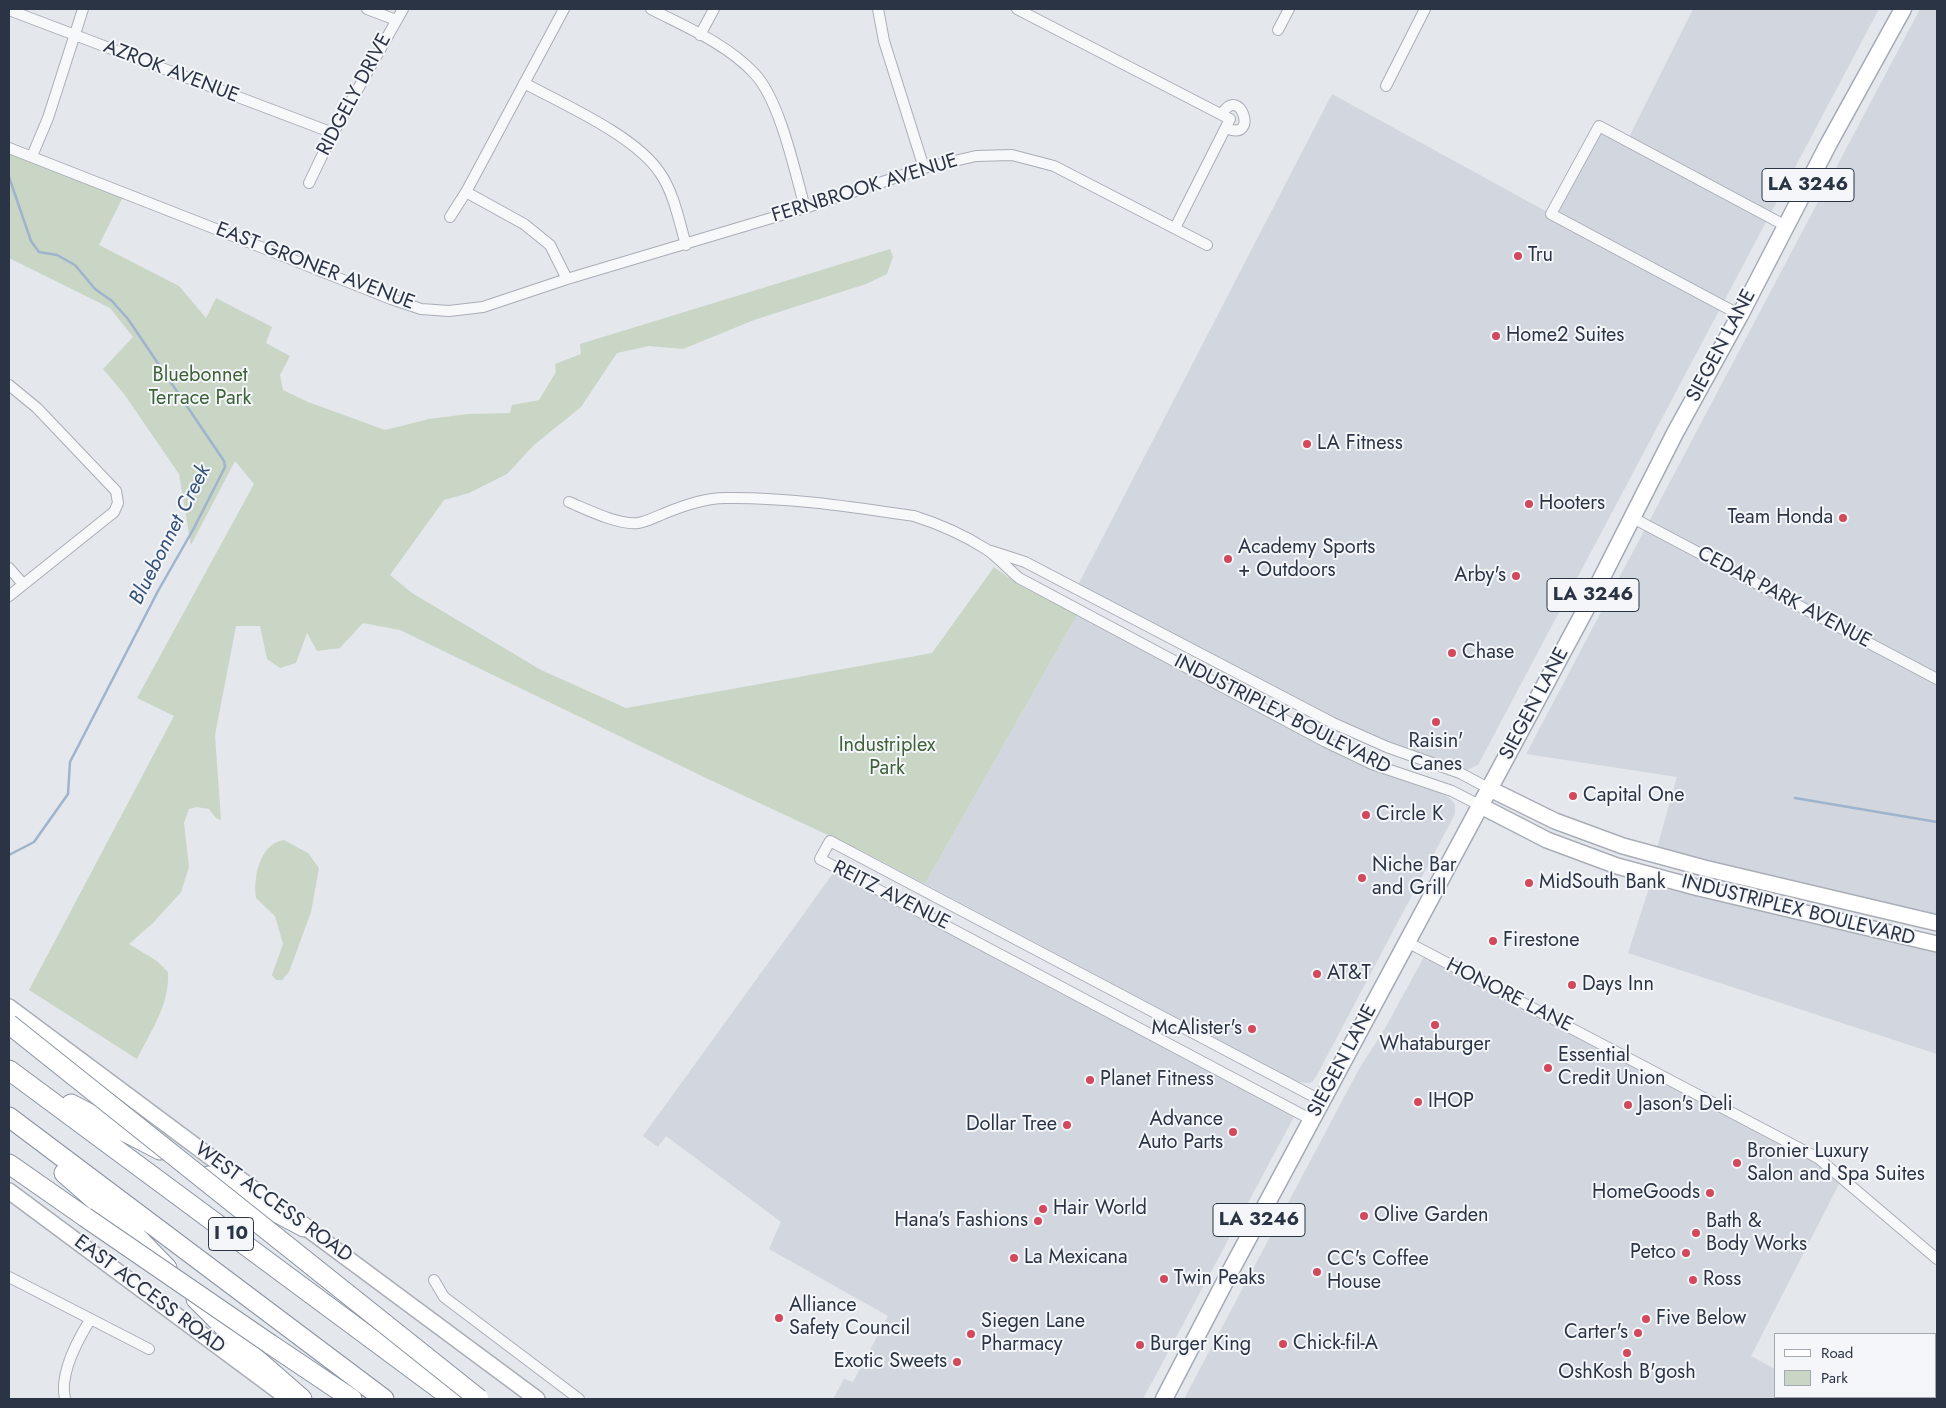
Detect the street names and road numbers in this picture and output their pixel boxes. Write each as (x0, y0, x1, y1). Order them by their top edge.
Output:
street label: RIDGELY DRIVE (313, 30, 397, 160)
street label: AZROK AVENUE (100, 35, 242, 109)
street label: FERNBROOK AVENUE (769, 149, 961, 229)
road number: LA 3246 (1762, 168, 1854, 202)
street label: EAST GRONER AVENUE (212, 218, 418, 316)
street label: SIEGEN LANE (1682, 286, 1762, 406)
street label: CEDAR PARK AVENUE (1693, 542, 1875, 654)
road number: LA 3246 (1547, 578, 1639, 612)
street label: SIEGEN LANE (1495, 644, 1575, 764)
street label: INDUSTRIPLEX BOULEVARD (1170, 650, 1394, 780)
street label: REITZ AVENUE (828, 856, 954, 936)
street label: INDUSTRIPLEX BOULEVARD (1679, 870, 1917, 952)
street label: HONORE LANE (1442, 954, 1576, 1038)
street label: SIEGEN LANE (1303, 1001, 1383, 1121)
street label: WEST ACCESS ROAD (189, 1138, 357, 1268)
road number: LA 3246 (1213, 1204, 1305, 1236)
road number: I 10 (208, 1218, 254, 1250)
street label: EAST ACCESS ROAD (69, 1230, 229, 1360)

